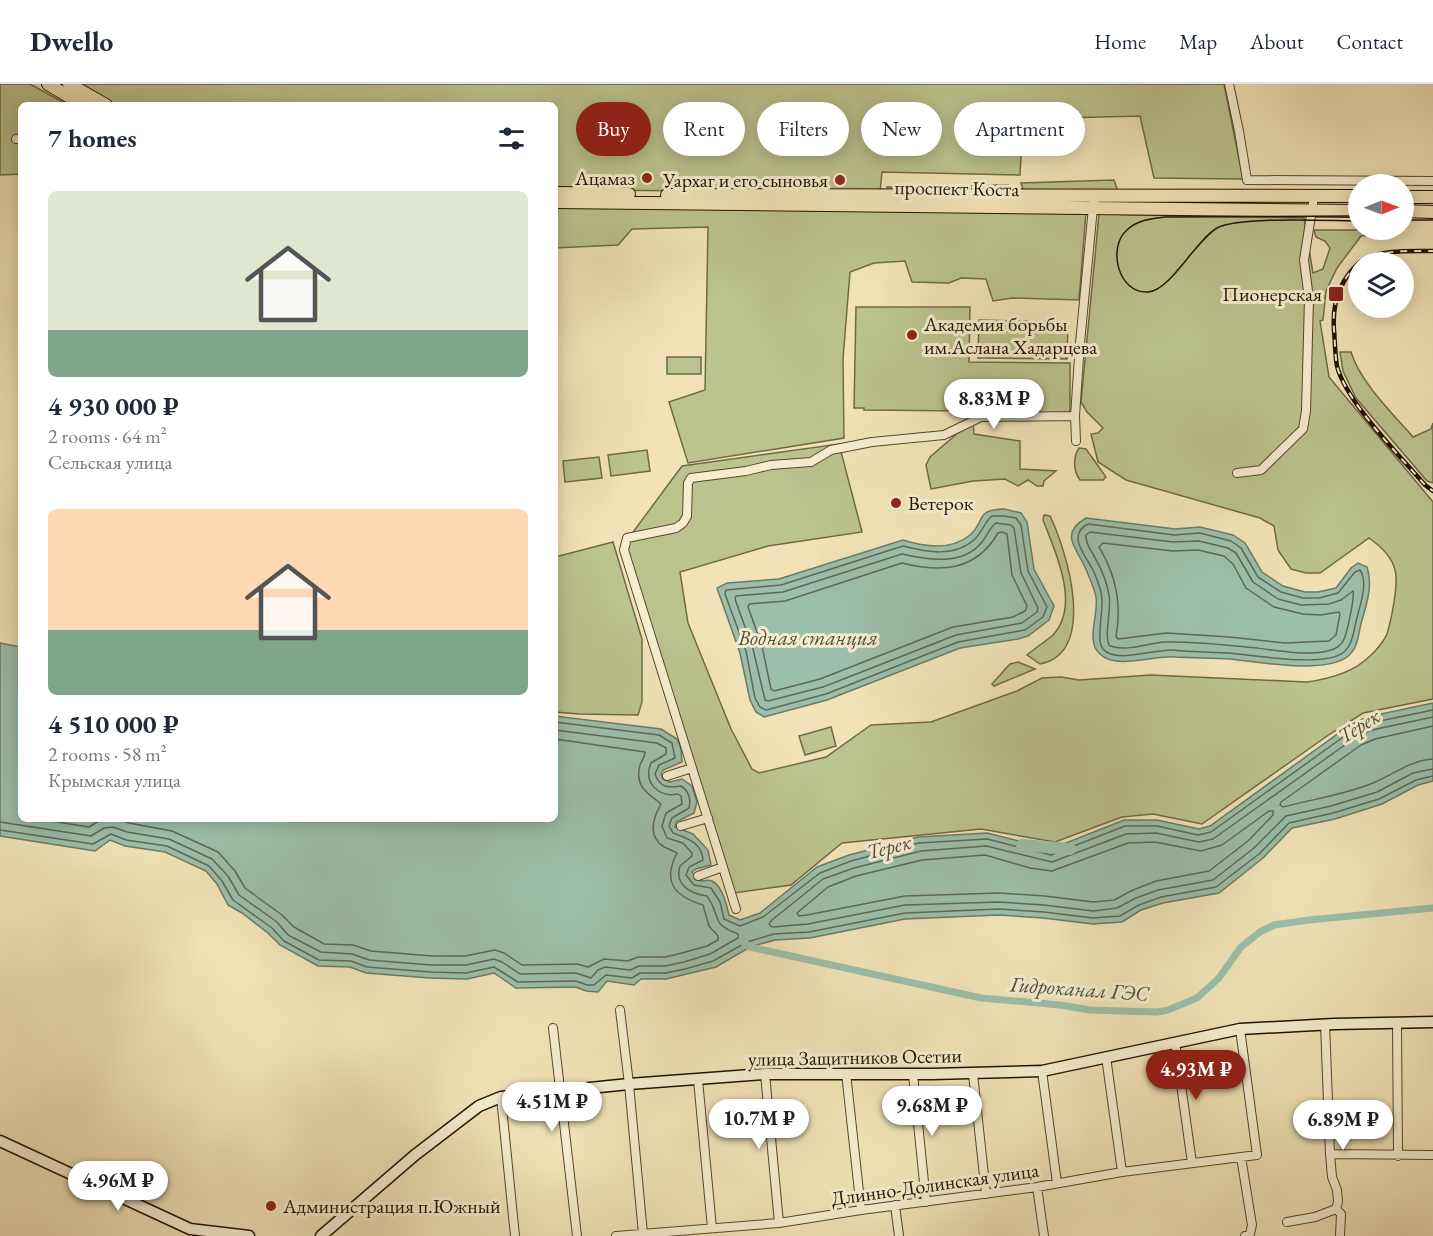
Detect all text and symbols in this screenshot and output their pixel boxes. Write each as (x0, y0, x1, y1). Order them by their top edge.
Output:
text: Dwello (30, 23, 113, 59)
text: Home (1094, 28, 1146, 55)
text: Map (1179, 28, 1217, 55)
text: About (1250, 28, 1303, 55)
text: Contact (1336, 28, 1403, 55)
chip: Buy (576, 102, 651, 156)
chip: Rent (663, 102, 745, 156)
chip: Filters (757, 102, 849, 156)
chip: New (861, 102, 942, 156)
chip: Apartment (954, 102, 1085, 156)
text: 7 homes (48, 121, 137, 155)
icon: filters (495, 122, 528, 155)
place label: Ацамаз (574, 165, 635, 191)
place label: Уархаг и его сыновья (662, 167, 828, 193)
marker: Ацамаз (640, 171, 654, 185)
marker: Уархаг и его сыновья (833, 173, 847, 187)
street label: проспект Коста (894, 174, 1020, 202)
north arrow (1348, 174, 1414, 240)
map controls (1348, 174, 1414, 318)
icon: home (234, 230, 342, 338)
button: layers (1348, 252, 1414, 318)
place label: Пионерская (1222, 281, 1322, 307)
marker: Пионерская (1327, 285, 1345, 303)
place label: Академия борьбы им.Аслана Хадарцева (923, 311, 1097, 360)
marker: Академия борьбы им.Аслана Хадарцева (905, 328, 919, 342)
pin: 8.83M ₽ (939, 379, 1049, 430)
text: 8.83M ₽ (958, 385, 1030, 411)
text: 4 930 000 ₽ (48, 389, 179, 423)
text: 2 rooms · 64 m² (48, 423, 167, 449)
text: Сельская улица (48, 449, 172, 475)
place label: Ветерок (908, 490, 974, 516)
marker: Ветерок (889, 496, 903, 510)
icon: home (234, 548, 342, 656)
water label: Водная станция (737, 624, 878, 651)
water label: Терек (1332, 702, 1386, 749)
text: 4 510 000 ₽ (48, 707, 179, 741)
text: 2 rooms · 58 m² (48, 741, 167, 767)
text: Крымская улица (48, 767, 181, 793)
water label: Терек (864, 828, 915, 865)
water label: Гидроканал ГЭС (1008, 970, 1151, 1007)
street label: улица Защитников Осетии (748, 1042, 963, 1072)
pin: 4.93M ₽ (1141, 1050, 1251, 1101)
text: 4.93M ₽ (1160, 1056, 1232, 1082)
pin: 4.51M ₽ (497, 1082, 607, 1133)
pin: 9.68M ₽ (877, 1086, 987, 1137)
text: 4.51M ₽ (516, 1088, 588, 1114)
text: 9.68M ₽ (896, 1092, 968, 1118)
pin: 10.7M ₽ (704, 1099, 814, 1150)
pin: 6.89M ₽ (1288, 1100, 1398, 1151)
text: 10.7M ₽ (723, 1105, 795, 1131)
text: 6.89M ₽ (1307, 1106, 1379, 1132)
street label: Длинно-Долинская улица (830, 1157, 1040, 1211)
pin: 4.96M ₽ (63, 1161, 173, 1212)
text: 4.96M ₽ (82, 1167, 154, 1193)
place label: Администрация п.Южный (282, 1193, 501, 1219)
marker: Администрация п.Южный (264, 1199, 278, 1213)

